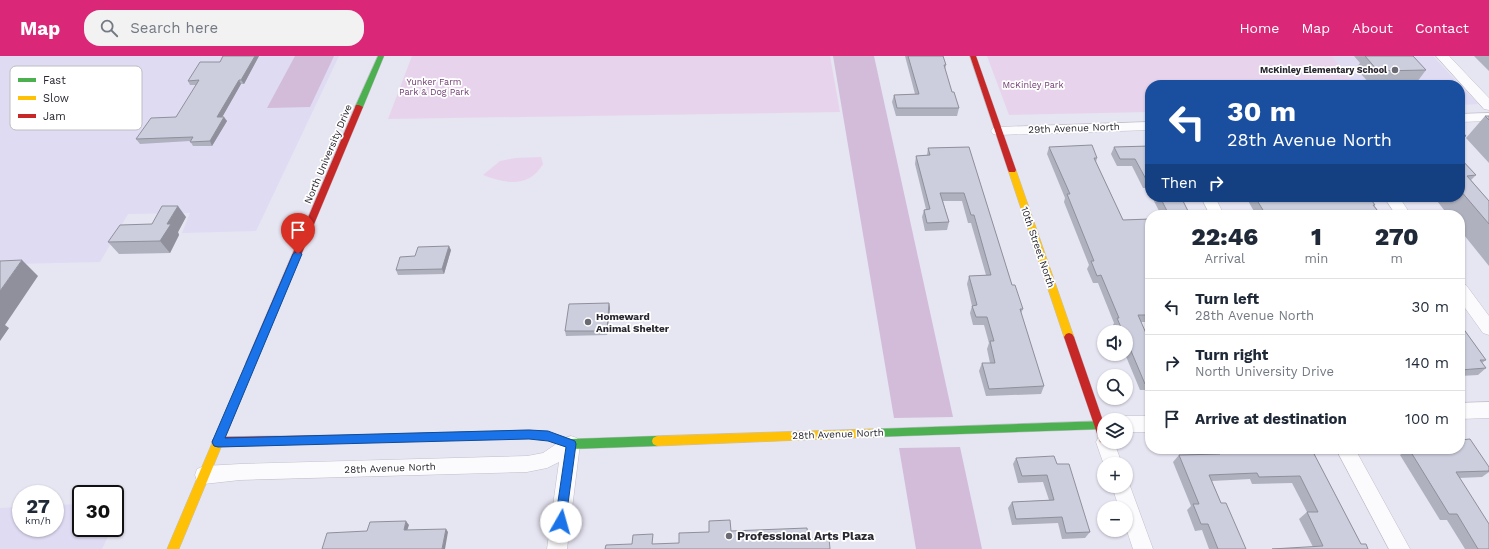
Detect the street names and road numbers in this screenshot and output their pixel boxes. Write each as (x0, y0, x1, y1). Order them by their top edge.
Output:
street label: North University Drive (302, 102, 354, 205)
street label: 29th Avenue North (1028, 121, 1120, 135)
street label: 10th Street North (1019, 205, 1057, 289)
street label: 28th Avenue North (792, 427, 884, 441)
street label: 28th Avenue North (344, 461, 436, 475)

